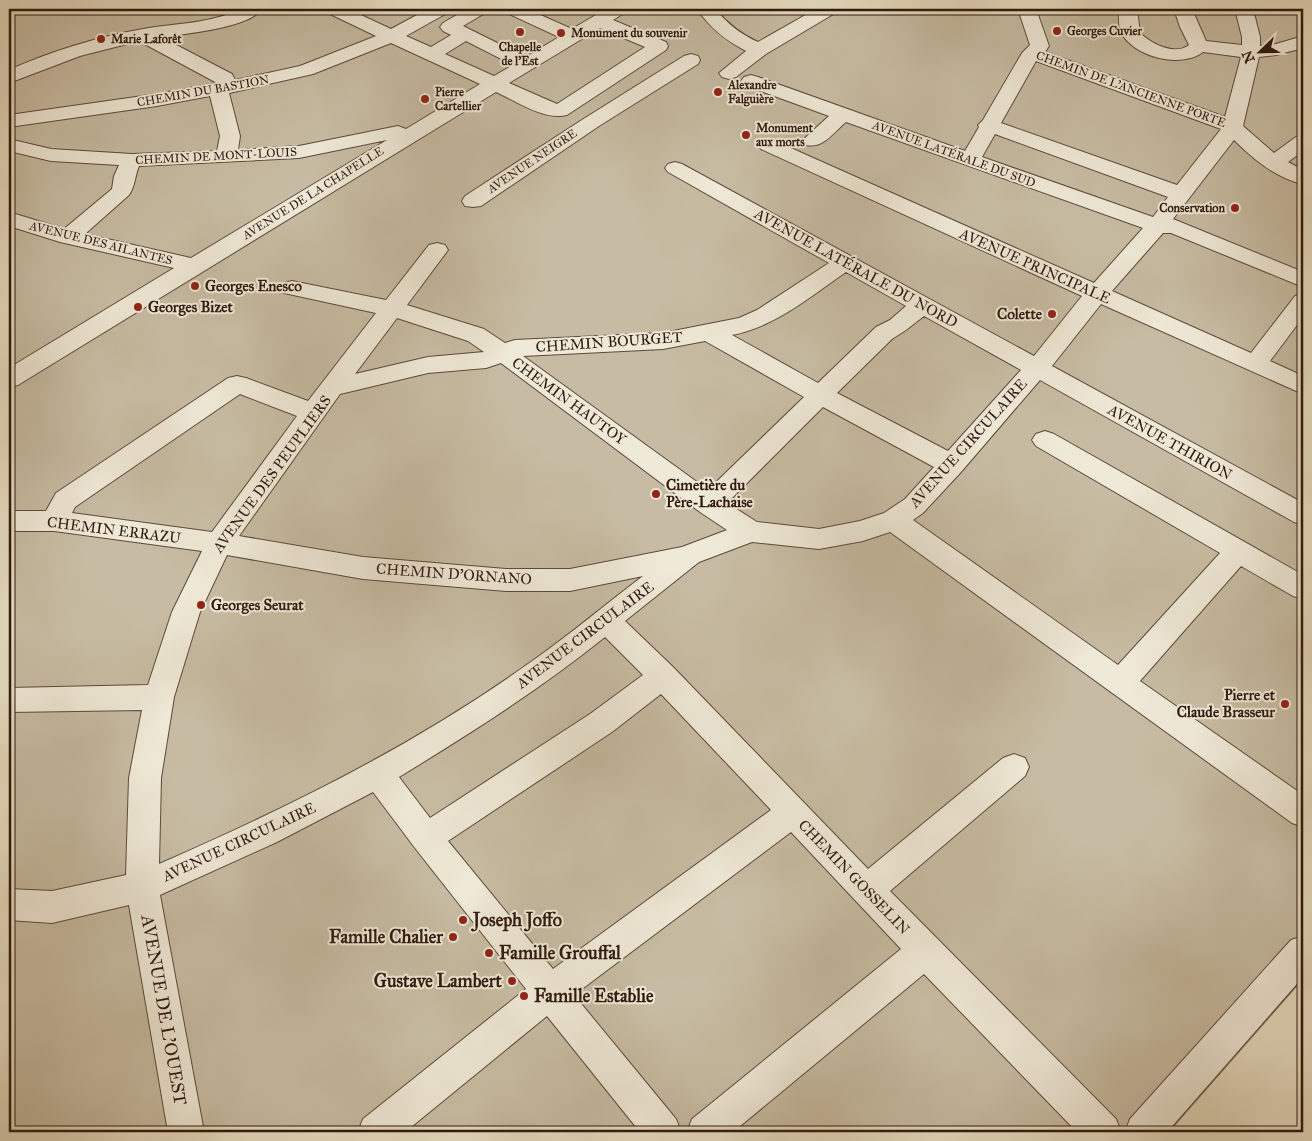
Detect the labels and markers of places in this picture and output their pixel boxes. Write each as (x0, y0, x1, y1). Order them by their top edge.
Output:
place label: Georges Cuvier (1067, 24, 1143, 39)
marker: Georges Cuvier (1051, 25, 1063, 37)
marker: Chapelle de l'Est (514, 26, 526, 38)
place label: Monument du souvenir (571, 26, 688, 40)
marker: Monument du souvenir (555, 27, 567, 39)
place label: Marie Laforêt (111, 32, 182, 46)
marker: Marie Laforêt (95, 33, 107, 45)
place label: Chapelle de l'Est (499, 40, 541, 68)
place label: Alexandre Falguière (727, 78, 777, 107)
place label: Pierre Cartellier (435, 85, 482, 113)
marker: Alexandre Falguière (712, 86, 724, 98)
marker: Pierre Cartellier (419, 93, 431, 105)
place label: Monument aux morts (756, 121, 814, 149)
marker: Monument aux morts (740, 129, 752, 141)
place label: Conservation (1159, 201, 1226, 215)
marker: Conservation (1229, 202, 1241, 214)
place label: Georges Enesco (205, 277, 302, 296)
marker: Georges Enesco (189, 280, 201, 292)
place label: Georges Bizet (148, 298, 234, 317)
marker: Georges Bizet (132, 301, 144, 313)
place label: Colette (997, 305, 1043, 323)
marker: Colette (1046, 308, 1058, 320)
place label: Cimetière du Père-Lachaise (666, 476, 754, 511)
marker: Cimetière du Père-Lachaise (650, 488, 662, 500)
place label: Georges Seurat (211, 596, 304, 615)
marker: Georges Seurat (195, 599, 207, 611)
place label: Pierre et Claude Brasseur (1177, 686, 1276, 721)
marker: Pierre et Claude Brasseur (1279, 698, 1291, 710)
place label: Joseph Joffo (471, 909, 562, 932)
marker: Joseph Joffo (457, 914, 469, 926)
place label: Famille Chalier (329, 926, 444, 948)
marker: Famille Chalier (447, 931, 459, 943)
place label: Famille Grouffal (499, 942, 622, 964)
marker: Famille Grouffal (483, 947, 495, 959)
place label: Gustave Lambert (374, 970, 503, 992)
marker: Gustave Lambert (506, 975, 518, 987)
place label: Famille Establie (534, 985, 654, 1007)
marker: Famille Establie (518, 990, 530, 1002)

